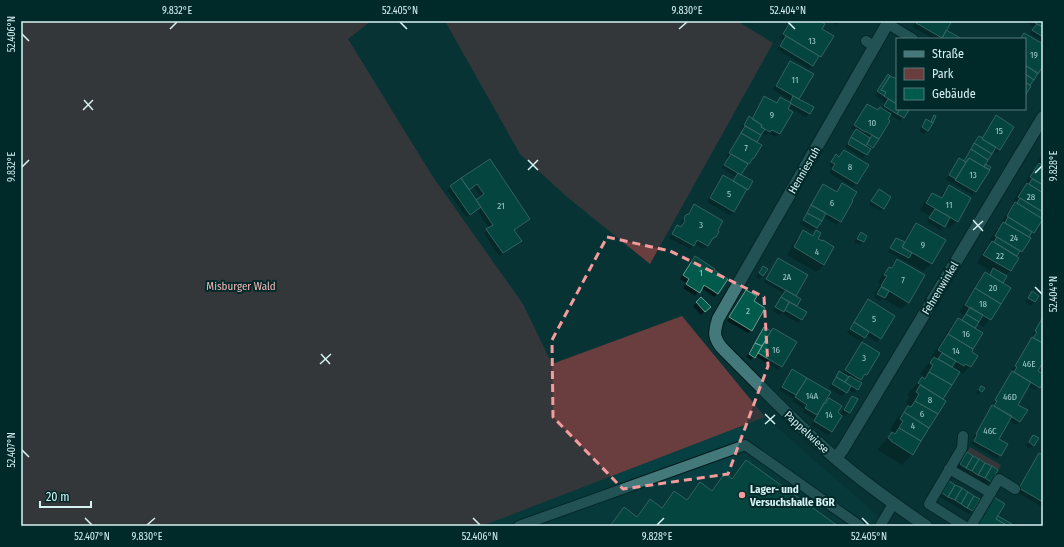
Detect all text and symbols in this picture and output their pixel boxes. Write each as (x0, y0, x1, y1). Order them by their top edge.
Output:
text: 9.832°E (162, 5, 192, 17)
text: 52.405°N (382, 5, 418, 17)
text: 9.830°E (671, 5, 703, 17)
text: 52.404°N (770, 5, 806, 17)
text: 52.406°N (6, 16, 18, 52)
house number: 13 (808, 36, 816, 46)
legend (896, 38, 1026, 110)
text: Straße (932, 47, 964, 61)
house number: 19 (1030, 50, 1038, 60)
text: Park (932, 67, 954, 81)
house number: 11 (792, 75, 798, 85)
text: Gebäude (932, 87, 976, 101)
house number: 9 (770, 110, 774, 120)
house number: 10 (868, 118, 876, 128)
house number: 15 (995, 126, 1003, 136)
house number: 7 (744, 143, 748, 153)
street label: Henniesruh (786, 144, 823, 196)
text: 9.828°E (1048, 150, 1060, 181)
text: 9.832°E (6, 152, 18, 182)
house number: 8 (848, 162, 853, 172)
house number: 13 (969, 170, 977, 180)
house number: 5 (727, 189, 731, 199)
house number: 28 (1027, 192, 1036, 202)
house number: 6 (830, 198, 835, 208)
house number: 11 (946, 200, 952, 210)
house number: 21 (497, 201, 505, 211)
house number: 3 (699, 220, 703, 230)
house number: 24 (1010, 233, 1019, 243)
house number: 9 (921, 240, 925, 250)
house number: 4 (815, 247, 820, 257)
house number: 22 (996, 251, 1004, 261)
street label: Fehrenwinkel (920, 259, 961, 317)
house number: 1 (699, 268, 703, 278)
house number: 2A (783, 272, 792, 282)
house number: 7 (901, 275, 905, 285)
text: 52.404°N (1048, 276, 1060, 312)
park label: Misburger Wald (206, 280, 276, 293)
house number: 20 (989, 283, 998, 293)
house number: 18 (979, 299, 988, 309)
house number: 2 (746, 306, 750, 316)
house number: 5 (872, 314, 876, 324)
house number: 16 (962, 329, 971, 339)
house number: 16 (772, 345, 781, 355)
house number: 14 (952, 346, 961, 356)
house number: 3 (862, 353, 866, 363)
house number: 46E (1022, 359, 1036, 369)
house number: 14A (806, 391, 819, 401)
house number: 46D (1003, 392, 1017, 402)
house number: 8 (928, 395, 933, 405)
street label: Pappelwiese (782, 408, 832, 456)
house number: 6 (920, 409, 925, 419)
house number: 14 (825, 410, 834, 420)
house number: 4 (911, 421, 916, 431)
house number: 46C (983, 426, 997, 436)
text: 52.407°N (6, 432, 18, 468)
scale bar (40, 483, 91, 509)
place label: Lager- und Versuchshalle BGR (749, 483, 835, 509)
text: 20 m (46, 490, 70, 504)
marker: Lager- und Versuchshalle BGR (737, 490, 747, 500)
text: 52.407°N (74, 531, 110, 543)
text: 9.830°E (131, 531, 163, 543)
text: 52.406°N (462, 531, 498, 543)
text: 9.828°E (642, 531, 673, 543)
text: 52.405°N (851, 531, 887, 543)

